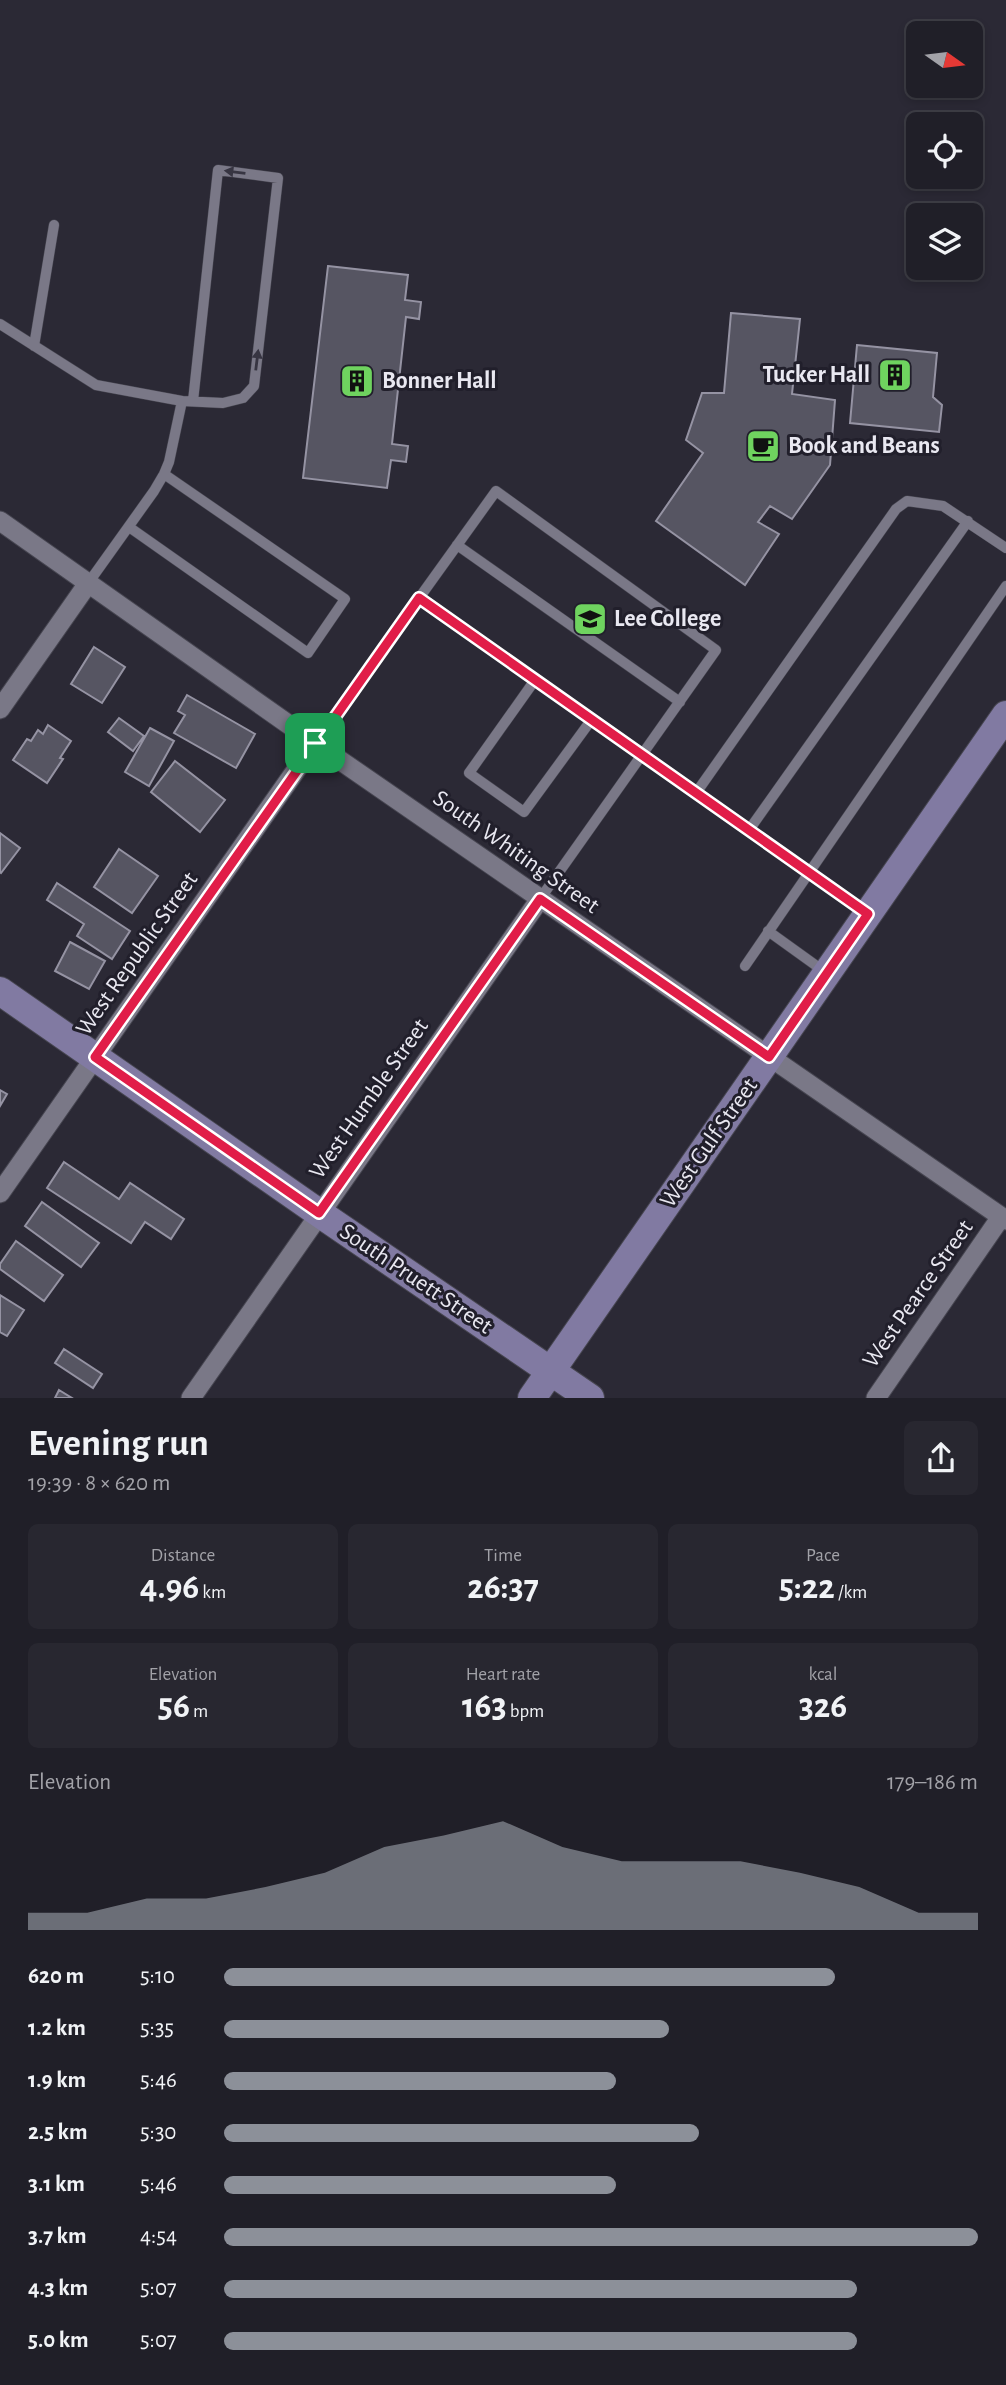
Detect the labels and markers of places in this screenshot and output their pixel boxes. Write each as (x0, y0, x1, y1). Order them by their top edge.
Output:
building icon: Tucker Hall (876, 356, 914, 394)
building icon: Bonner Hall (338, 362, 376, 400)
place label: Tucker Hall (763, 363, 870, 387)
place label: Bonner Hall (382, 369, 497, 393)
cafe icon: Book and Beans (744, 427, 782, 465)
place label: Book and Beans (788, 434, 940, 458)
school or university icon: Lee College (571, 600, 609, 638)
place label: Lee College (614, 607, 721, 631)
pin (285, 713, 345, 773)

